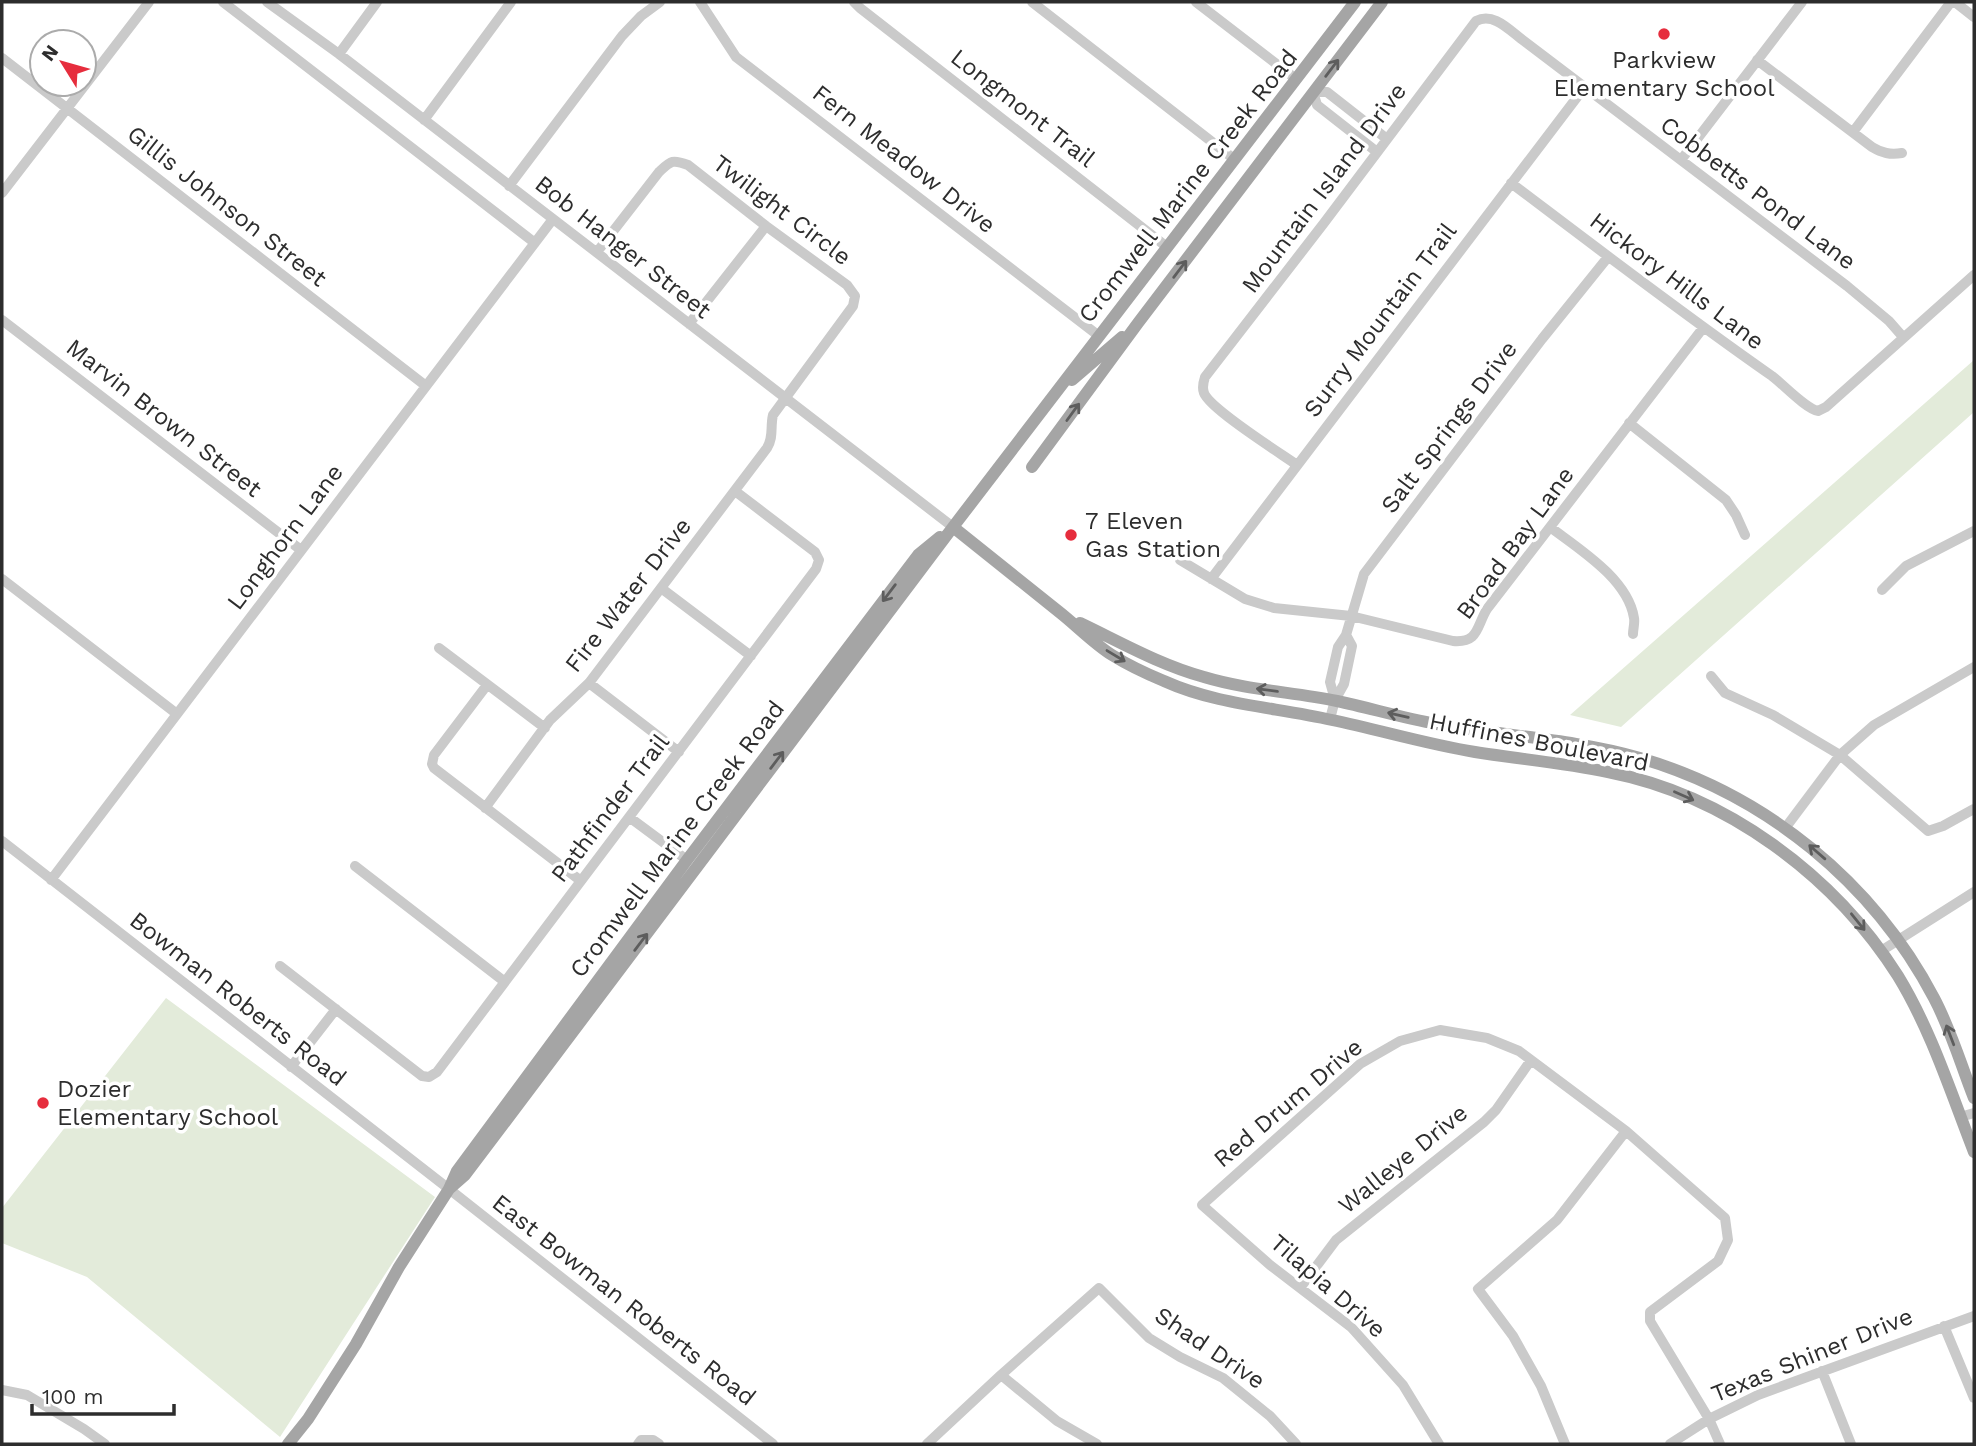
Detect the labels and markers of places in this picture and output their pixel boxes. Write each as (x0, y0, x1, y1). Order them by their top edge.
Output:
marker: Parkview Elementary School (1656, 26, 1672, 42)
place label: Parkview Elementary School (1553, 46, 1775, 102)
place label: 7 Eleven Gas Station (1085, 507, 1221, 563)
marker: 7 Eleven Gas Station (1063, 527, 1079, 543)
place label: Dozier Elementary School (57, 1075, 279, 1131)
marker: Dozier Elementary School (35, 1095, 51, 1111)

